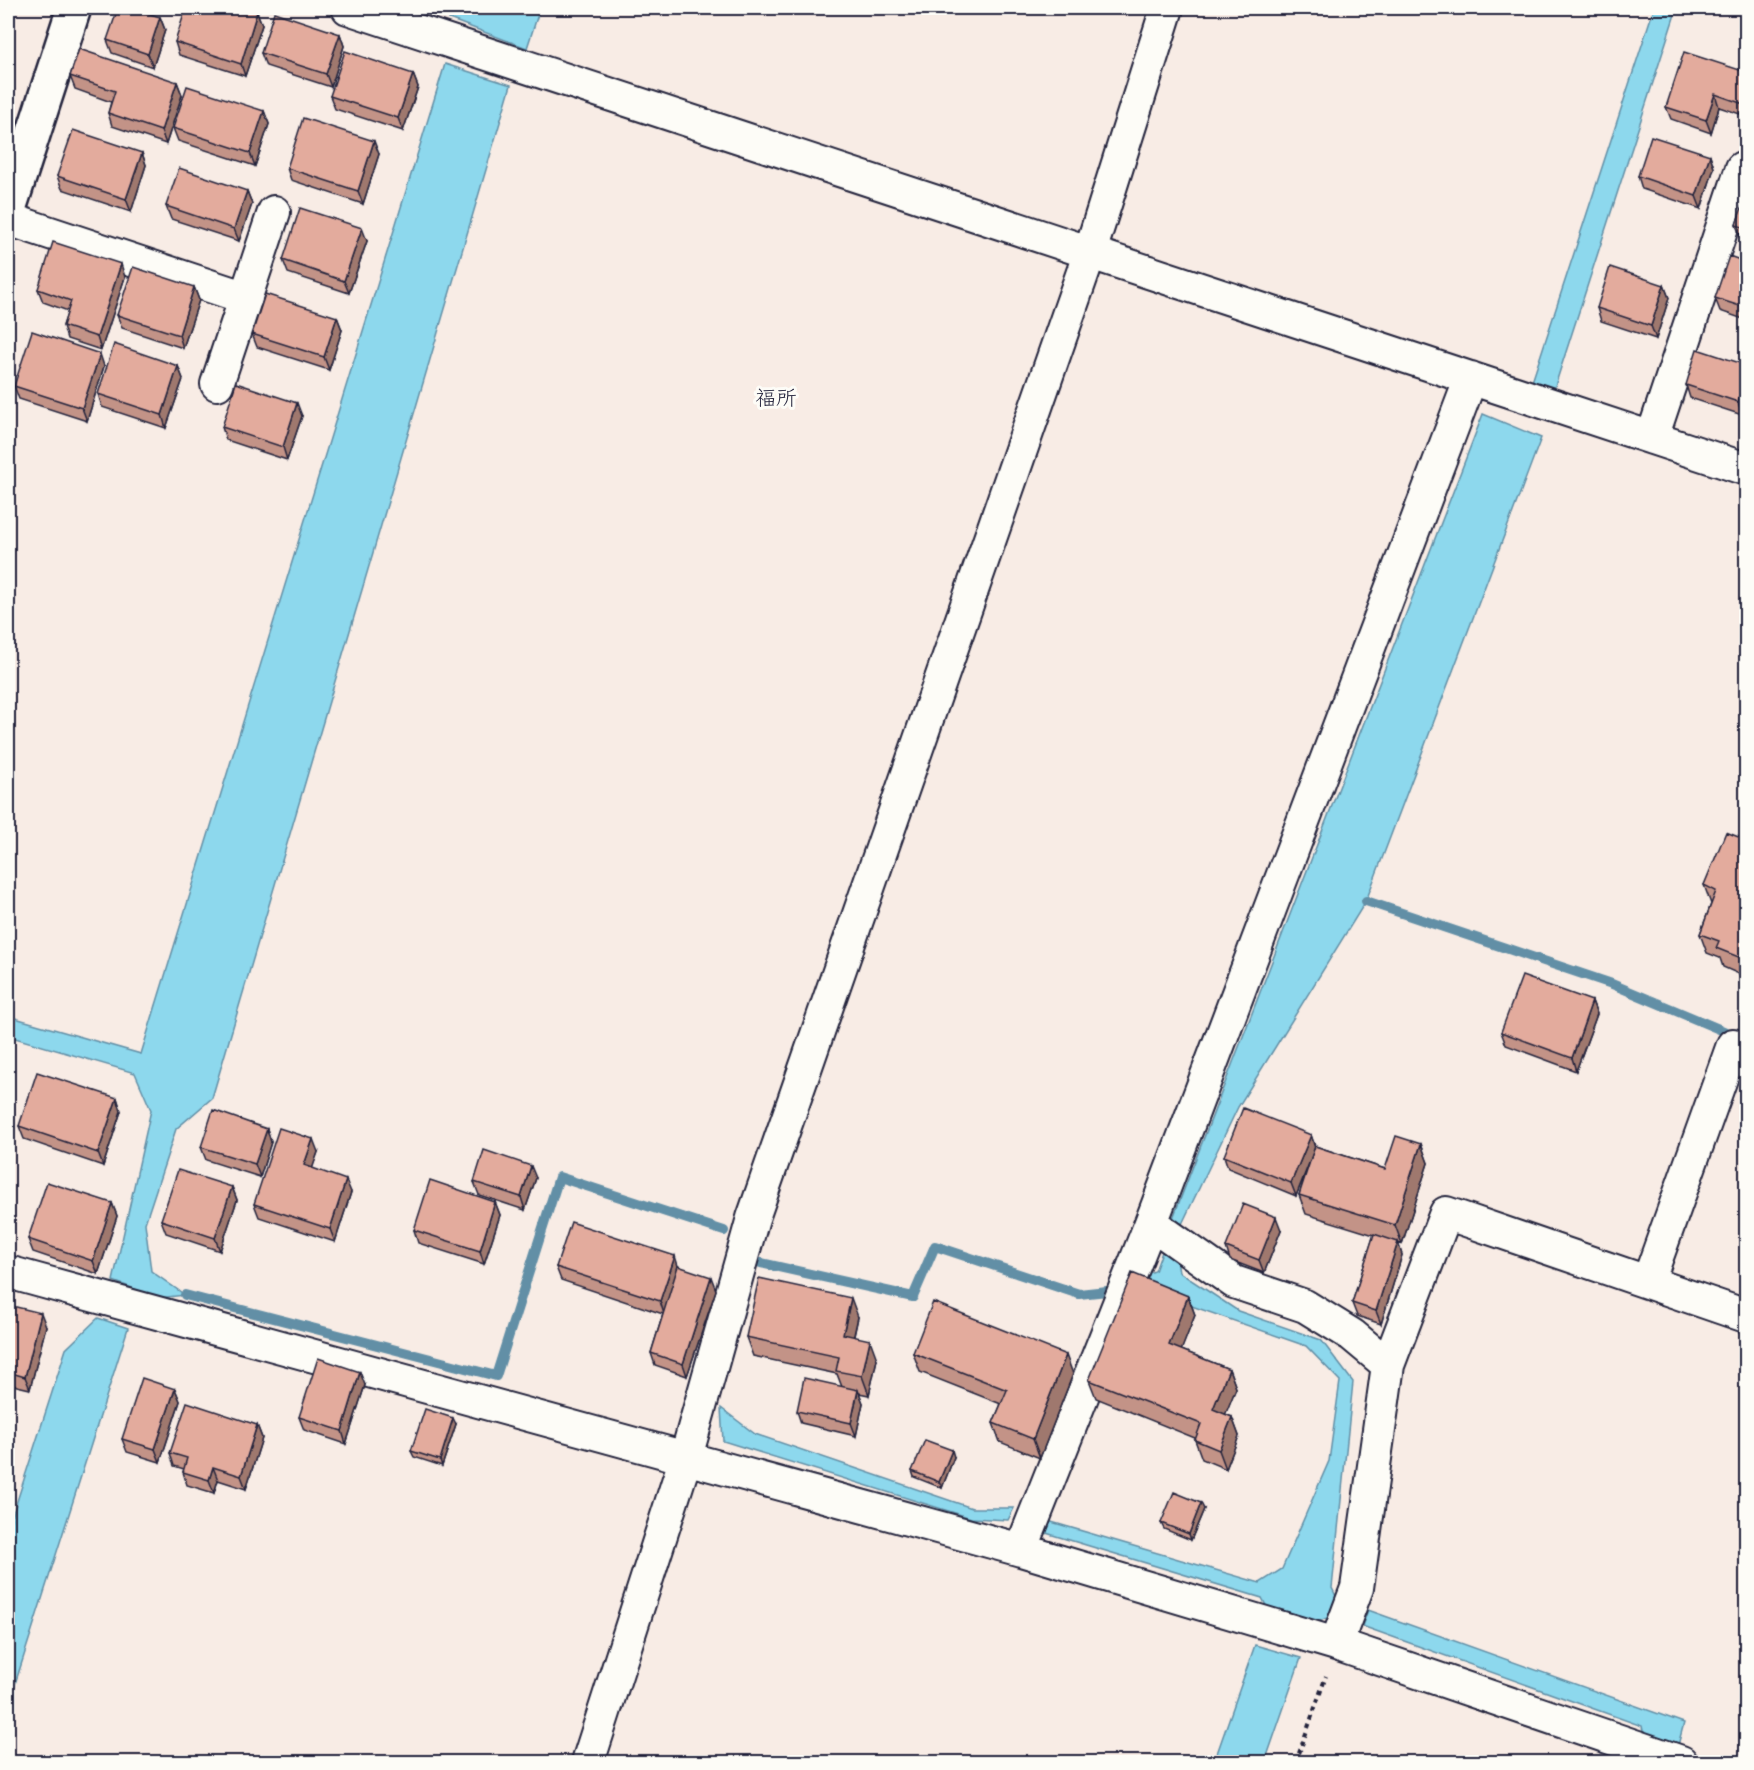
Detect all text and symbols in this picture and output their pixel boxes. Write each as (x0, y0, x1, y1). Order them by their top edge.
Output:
district label: 福所 (755, 385, 797, 413)

